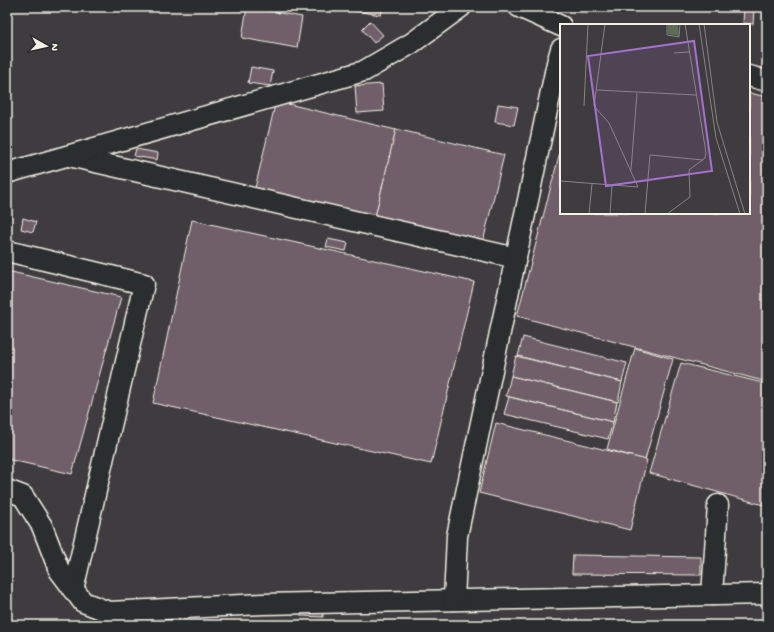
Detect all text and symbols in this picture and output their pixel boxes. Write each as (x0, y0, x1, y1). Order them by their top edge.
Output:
inset map (560, 24, 750, 214)
north arrow (26, 26, 66, 66)
text: N (47, 43, 60, 52)

